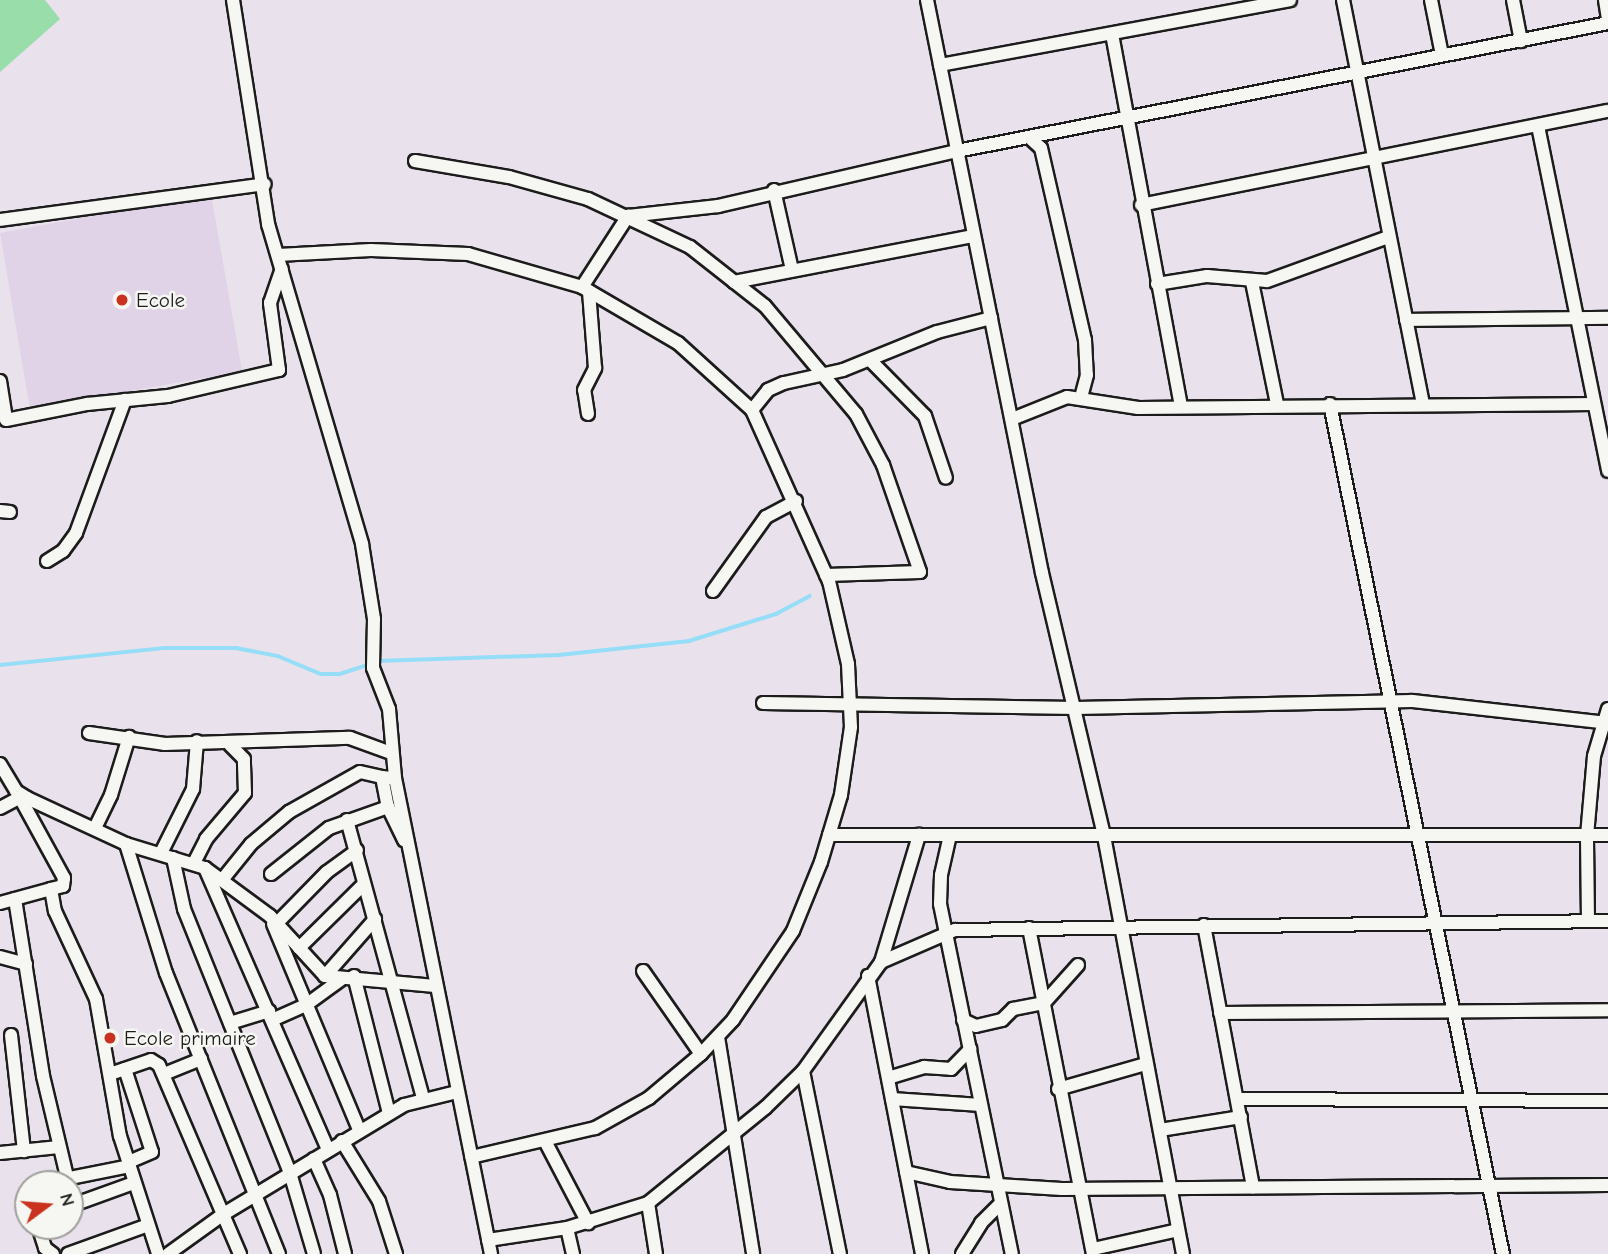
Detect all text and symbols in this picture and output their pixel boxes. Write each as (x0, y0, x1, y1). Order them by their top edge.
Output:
place label: Ecole (136, 287, 185, 313)
marker: Ecole (114, 292, 130, 308)
place label: Ecole primaire (124, 1025, 256, 1051)
marker: Ecole primaire (102, 1030, 118, 1046)
north arrow (14, 1170, 84, 1240)
text: N (55, 1191, 80, 1209)

